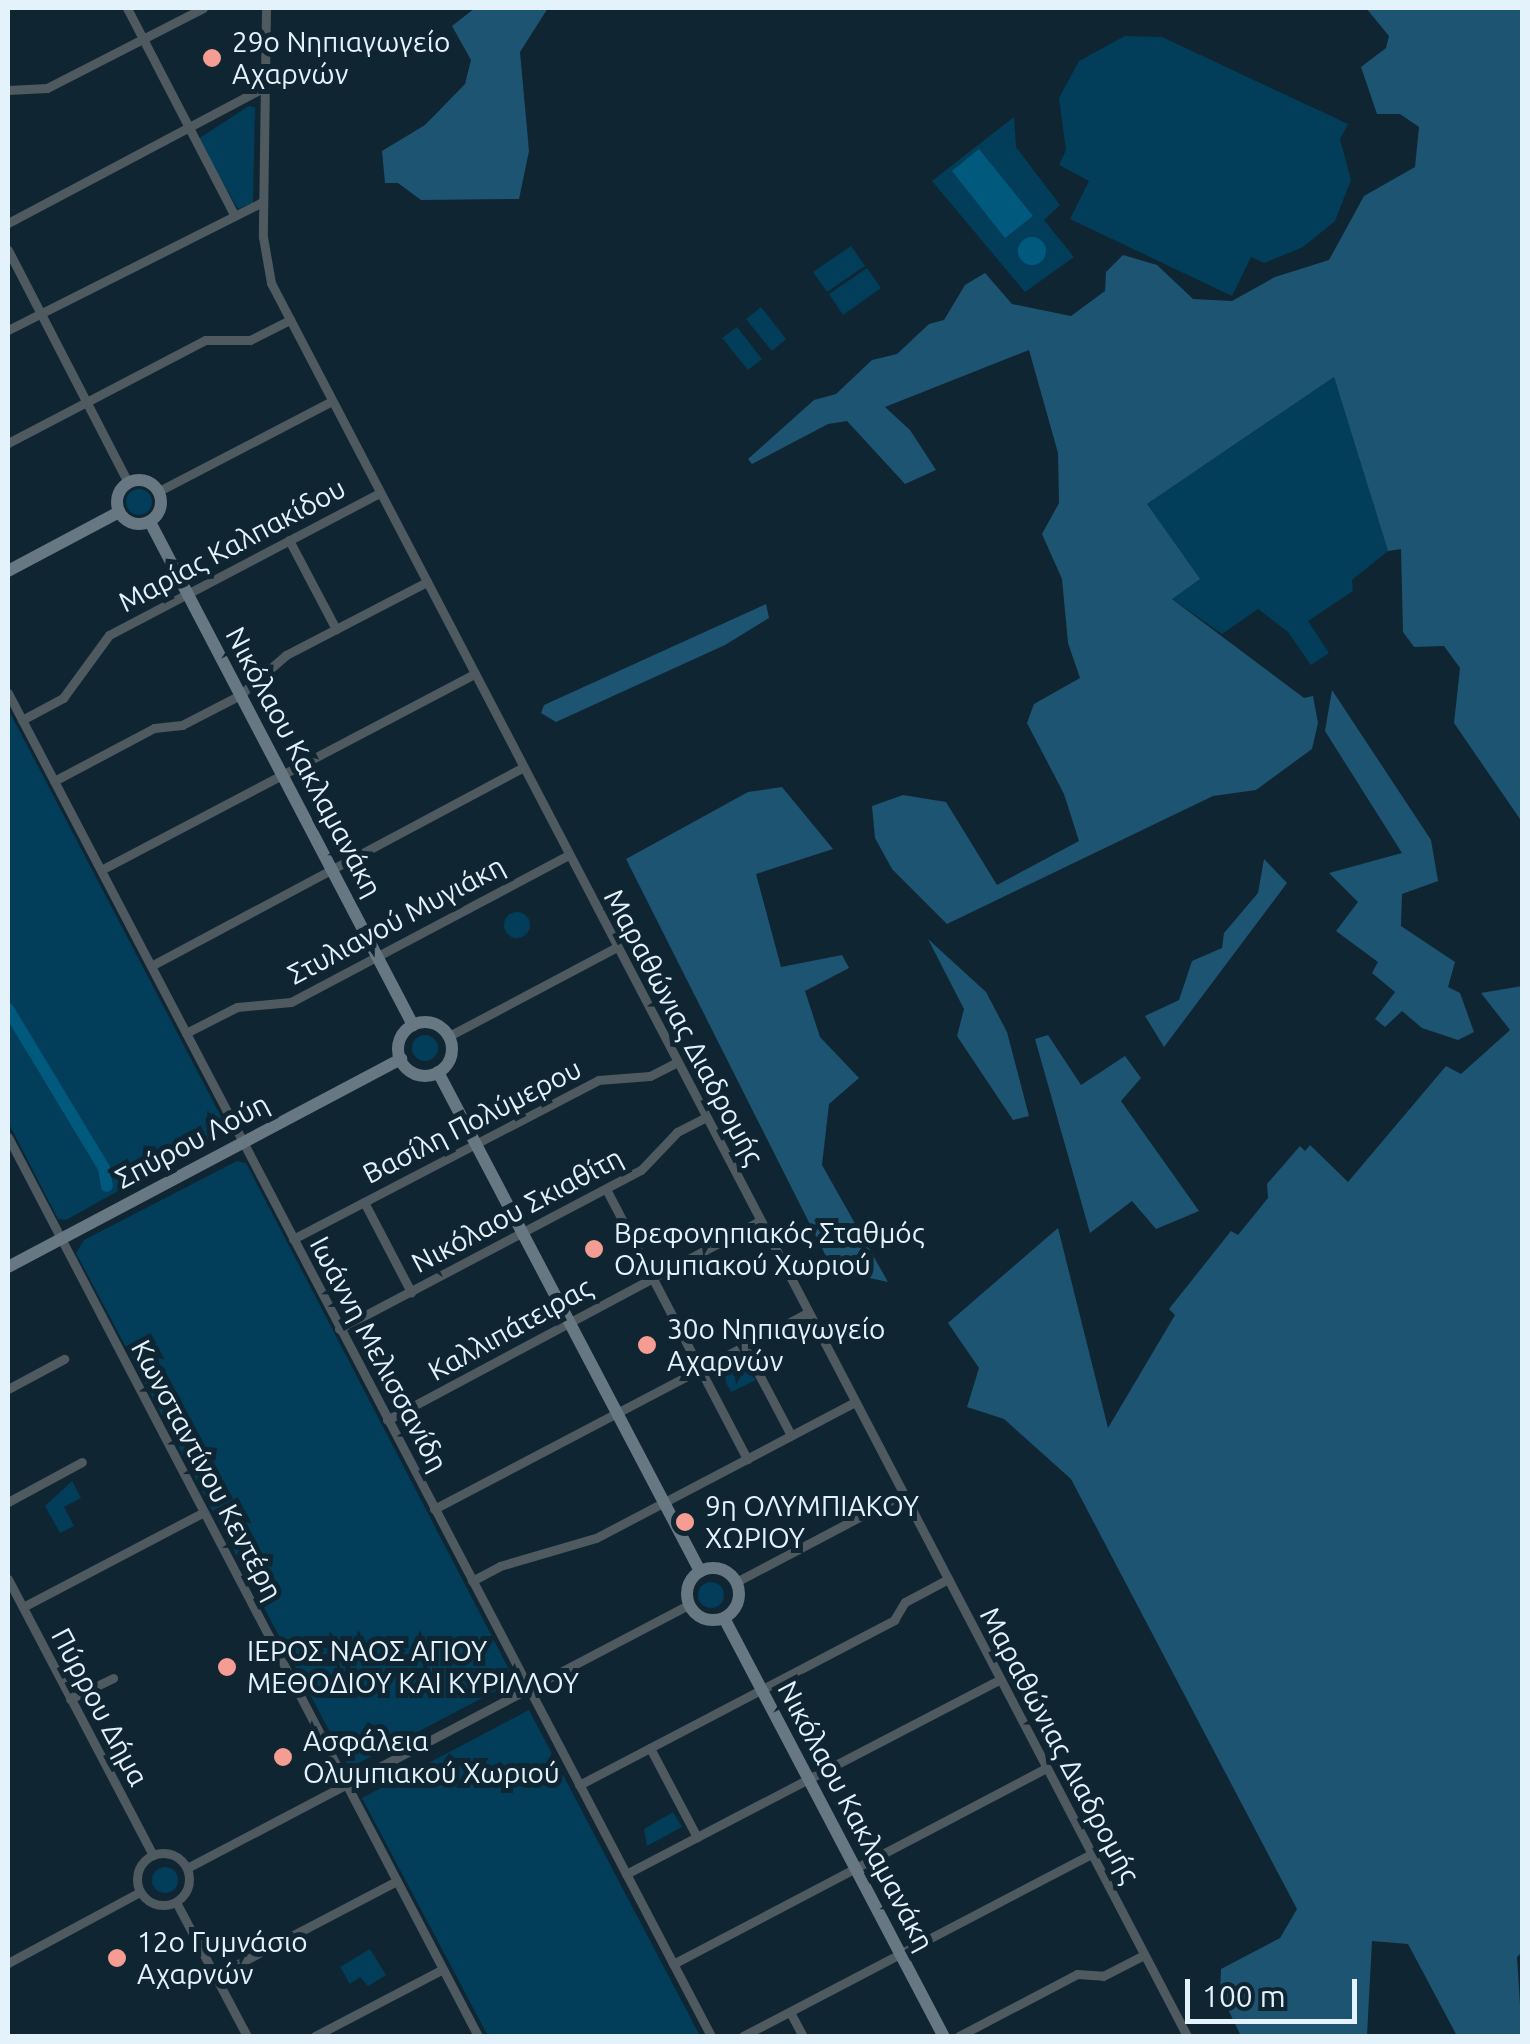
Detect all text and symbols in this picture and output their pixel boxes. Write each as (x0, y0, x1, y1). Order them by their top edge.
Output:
place label: 29ο Νηπιαγωγείο Αχαρνών (232, 25, 450, 91)
marker: 29ο Νηπιαγωγείο Αχαρνών (201, 47, 223, 69)
street label: Μαρίας Καλπακίδου (113, 471, 351, 619)
street label: Νικόλαου Κακλαμανάκη (219, 621, 389, 903)
street label: Στυλιανού Μυγιάκη (282, 849, 510, 991)
street label: Μαραθώνιας Διαδρομής (597, 883, 771, 1171)
street label: Βασίλη Πολύμερου (357, 1051, 587, 1191)
street label: Σπύρου Λούη (109, 1086, 275, 1196)
street label: Νικόλαου Σκιαθίτη (406, 1140, 628, 1280)
place label: Βρεφονηπιακός Σταθμός Ολυμπιακού Χωριού (614, 1216, 924, 1282)
street label: Ιωάννη Μελισσανίδη (303, 1231, 455, 1477)
marker: Βρεφονηπιακός Σταθμός Ολυμπιακού Χωριού (583, 1238, 605, 1260)
street label: Καλλιπάτειρας (422, 1270, 598, 1388)
place label: 30ο Νηπιαγωγείο Αχαρνών (667, 1312, 885, 1378)
street label: Κωνσταντίνου Κεντέρη (124, 1334, 290, 1606)
marker: 30ο Νηπιαγωγείο Αχαρνών (636, 1334, 658, 1356)
place label: 9η ΟΛΥΜΠΙΑΚΟΥ ΧΩΡΙΟΥ (705, 1489, 919, 1555)
marker: 9η ΟΛΥΜΠΙΑΚΟΥ ΧΩΡΙΟΥ (674, 1511, 696, 1533)
street label: Μαραθώνιας Διαδρομής (973, 1601, 1147, 1889)
street label: Πύρρου Δήμα (44, 1622, 156, 1792)
place label: ΙΕΡΟΣ ΝΑΟΣ ΑΓΙΟΥ ΜΕΘΟΔΙΟΥ ΚΑΙ ΚΥΡΙΛΛΟΥ (247, 1634, 579, 1700)
marker: ΙΕΡΟΣ ΝΑΟΣ ΑΓΙΟΥ ΜΕΘΟΔΙΟΥ ΚΑΙ ΚΥΡΙΛΛΟΥ (216, 1656, 238, 1678)
street label: Νικόλαου Κακλαμανάκη (771, 1675, 941, 1957)
place label: Ασφάλεια Ολυμπιακού Χωριού (303, 1724, 560, 1790)
marker: Ασφάλεια Ολυμπιακού Χωριού (272, 1746, 294, 1768)
place label: 12ο Γυμνάσιο Αχαρνών (137, 1925, 308, 1991)
marker: 12ο Γυμνάσιο Αχαρνών (106, 1947, 128, 1969)
scale bar (1190, 1959, 1362, 2021)
text: 100 m (1202, 1979, 1286, 2013)

